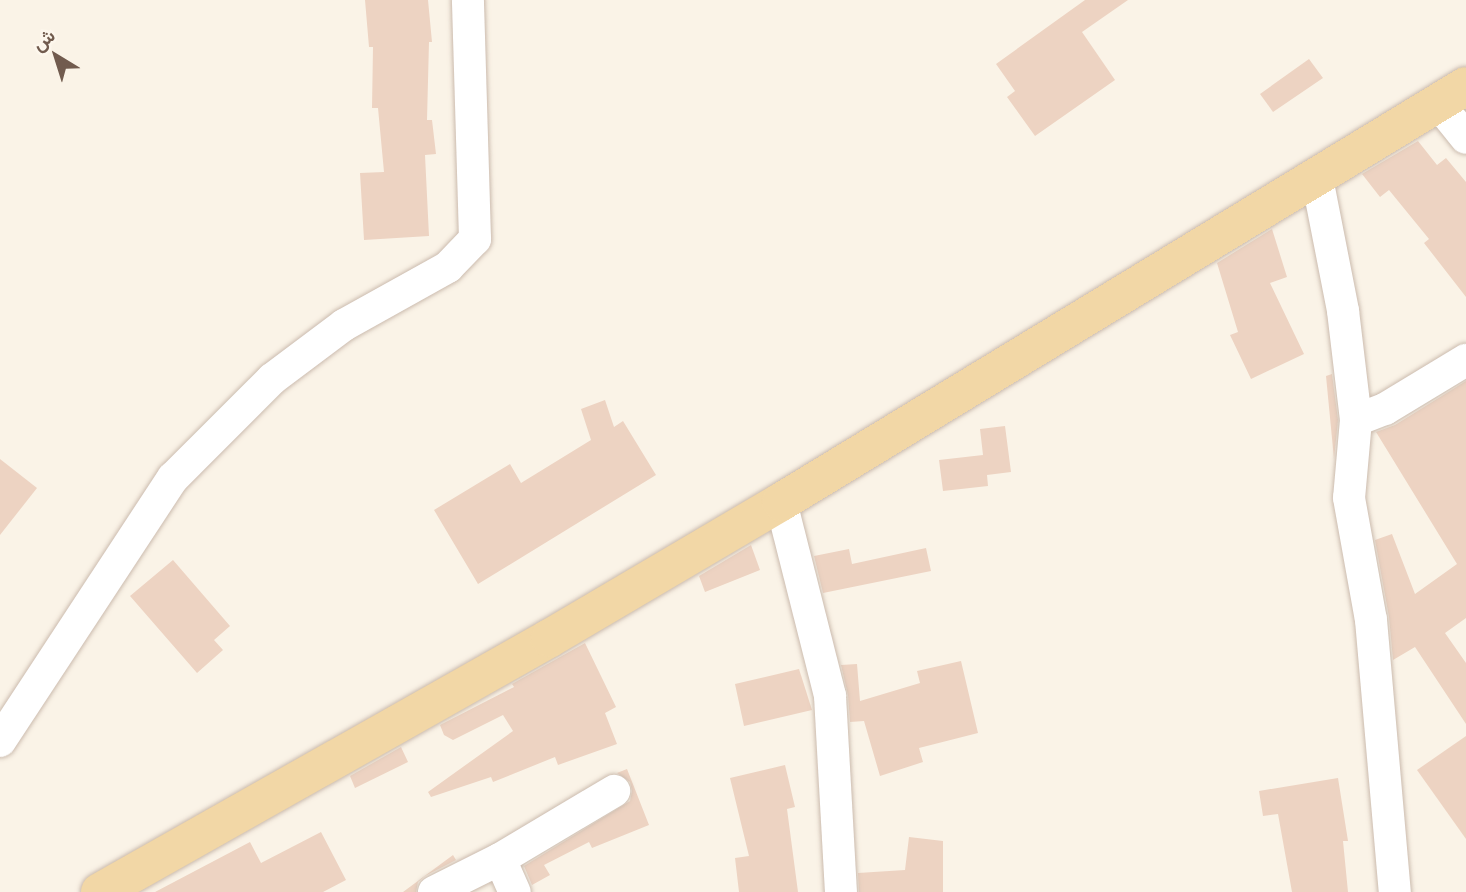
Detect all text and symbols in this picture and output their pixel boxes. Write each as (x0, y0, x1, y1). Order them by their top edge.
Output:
north arrow (21, 21, 91, 91)
text: ش (27, 23, 59, 55)

